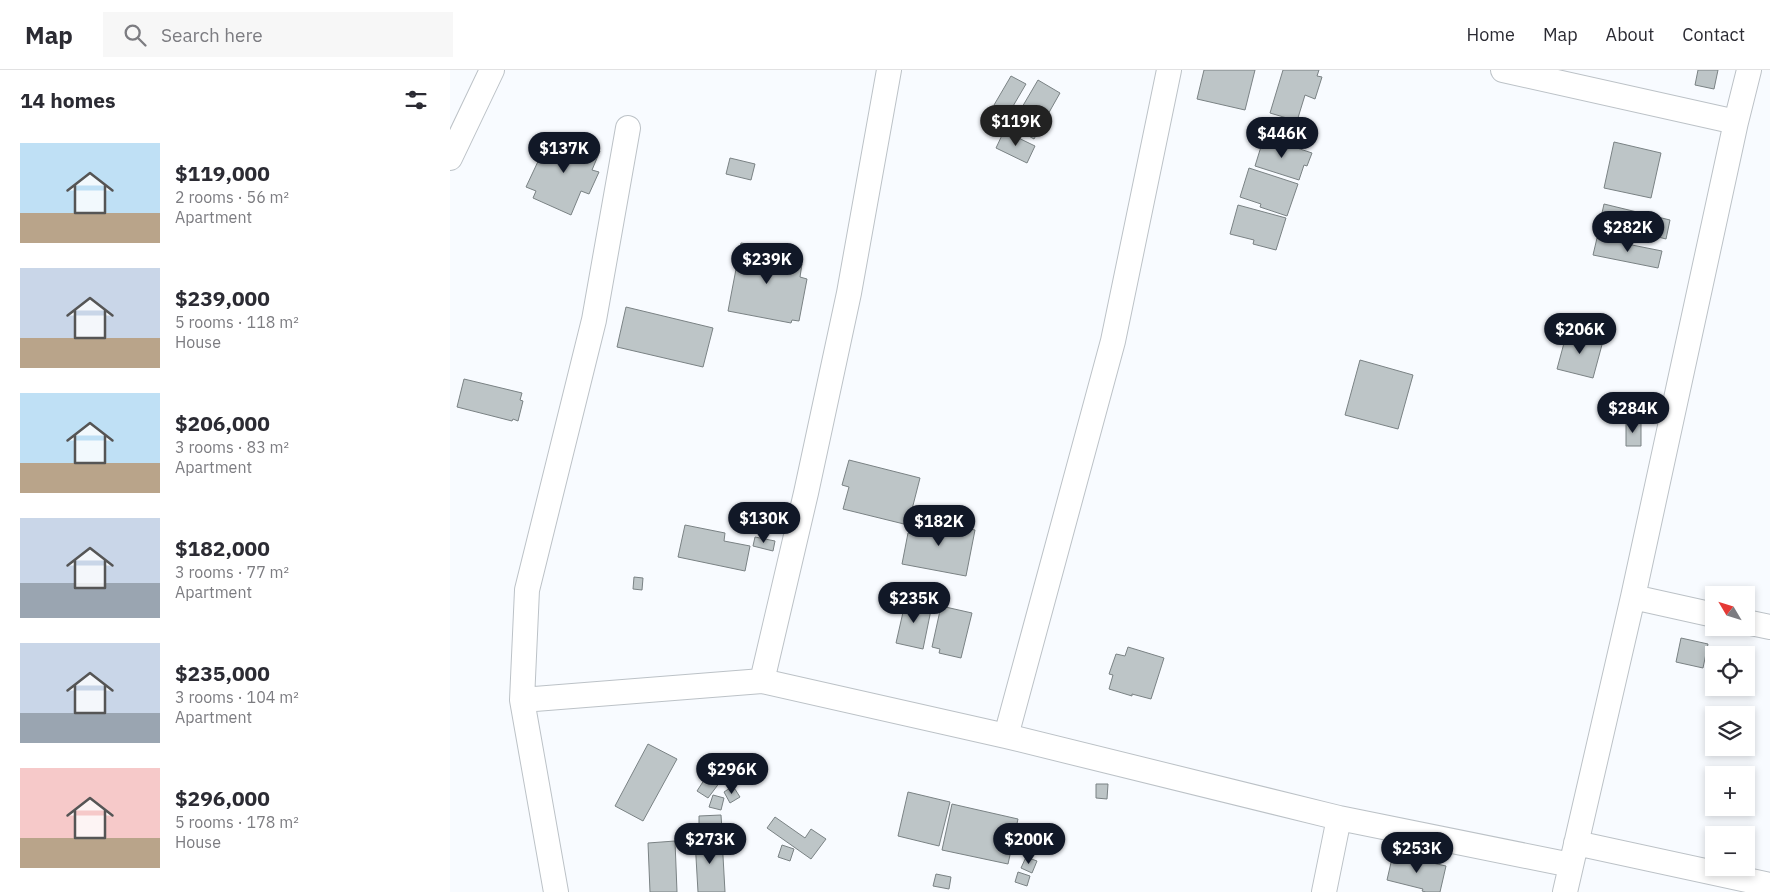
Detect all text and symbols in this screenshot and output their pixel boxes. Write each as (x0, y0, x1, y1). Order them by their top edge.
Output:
search box (103, 12, 453, 57)
text: Map (25, 19, 73, 51)
icon: search (121, 21, 149, 49)
text: Search here (161, 23, 263, 47)
text: Home (1467, 23, 1515, 46)
text: Map (1543, 23, 1578, 46)
text: About (1606, 23, 1654, 46)
text: Contact (1682, 23, 1745, 46)
text: 14 homes (20, 86, 116, 114)
icon: filters (402, 86, 430, 114)
pin: $119K (981, 104, 1051, 147)
text: $119K (991, 111, 1041, 131)
pin: $446K (1247, 116, 1317, 159)
text: $446K (1257, 123, 1307, 143)
pin: $137K (529, 132, 599, 174)
text: $137K (539, 138, 589, 158)
text: $119,000 (175, 159, 270, 187)
icon: home (60, 163, 120, 223)
text: 2 rooms · 56 m² (175, 187, 289, 207)
text: Apartment (175, 207, 252, 227)
pin: $282K (1593, 210, 1663, 253)
text: $282K (1603, 217, 1653, 237)
pin: $239K (732, 242, 802, 285)
text: $239K (742, 249, 792, 269)
text: $239,000 (175, 284, 270, 312)
icon: home (60, 288, 120, 348)
text: 5 rooms · 118 m² (175, 312, 299, 332)
pin: $206K (1545, 312, 1615, 355)
text: $206K (1555, 319, 1605, 339)
text: House (175, 332, 221, 352)
pin: $284K (1598, 392, 1668, 434)
text: $284K (1608, 398, 1658, 418)
text: $206,000 (175, 409, 270, 437)
icon: home (60, 413, 120, 473)
text: 3 rooms · 83 m² (175, 437, 289, 457)
text: Apartment (175, 457, 252, 477)
pin: $130K (729, 502, 799, 544)
pin: $182K (904, 504, 974, 547)
text: $130K (739, 508, 789, 528)
text: $182K (914, 511, 964, 531)
text: $182,000 (175, 534, 270, 562)
icon: home (60, 538, 120, 598)
text: 3 rooms · 77 m² (175, 562, 289, 582)
text: Apartment (175, 582, 252, 602)
pin: $235K (879, 582, 949, 624)
north arrow (1705, 586, 1755, 636)
map controls (1705, 586, 1755, 876)
text: $235K (889, 588, 939, 608)
button: locate (1705, 646, 1755, 696)
text: $235,000 (175, 659, 270, 687)
icon: home (60, 663, 120, 723)
text: 3 rooms · 104 m² (175, 687, 299, 707)
button: layers (1705, 706, 1755, 756)
text: Apartment (175, 707, 252, 727)
pin: $296K (697, 752, 767, 795)
text: $296K (707, 759, 757, 779)
button: + (1705, 766, 1755, 816)
text: $296,000 (175, 784, 270, 812)
icon: home (60, 788, 120, 848)
text: 5 rooms · 178 m² (175, 812, 299, 832)
pin: $273K (675, 822, 745, 865)
pin: $200K (994, 822, 1064, 865)
button: − (1705, 826, 1755, 876)
text: $273K (685, 829, 735, 849)
text: $200K (1004, 829, 1054, 849)
text: House (175, 832, 221, 852)
pin: $253K (1382, 832, 1452, 874)
text: $253K (1392, 838, 1442, 858)

